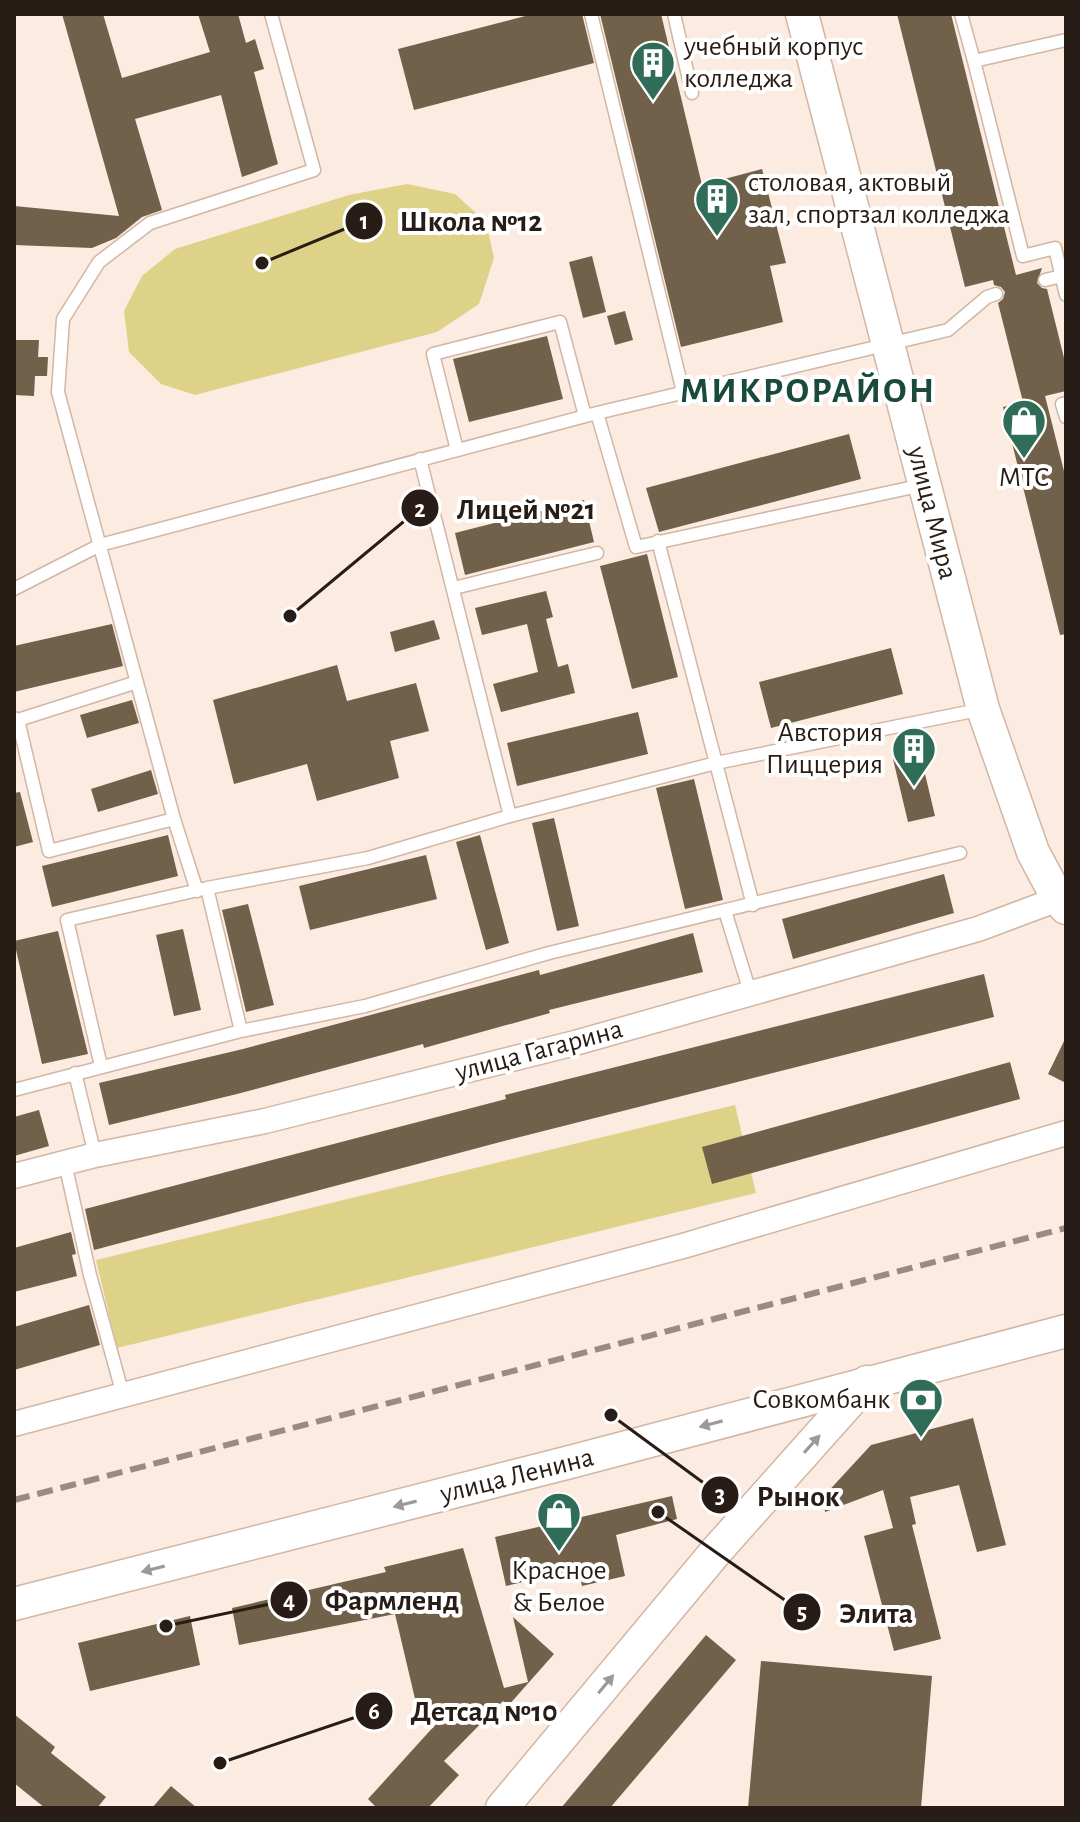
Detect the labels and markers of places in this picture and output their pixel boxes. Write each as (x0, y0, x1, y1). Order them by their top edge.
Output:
place label: учебный корпус колледжа (683, 33, 864, 93)
building icon: учебный корпус колледжа (629, 39, 677, 102)
place label: столовая, актовый зал, спортзал колледжа (748, 169, 1010, 229)
building icon: столовая, актовый зал, спортзал колледжа (693, 175, 741, 238)
callout: Школа №12 (344, 194, 559, 248)
shop icon: МТС (1000, 397, 1048, 460)
place label: МТС (999, 464, 1049, 492)
callout: Лицей №21 (400, 481, 611, 535)
place label: Австория Пиццерия (766, 719, 883, 779)
building icon: Австория Пиццерия (890, 725, 938, 788)
bank icon: Совкомбанк (897, 1376, 945, 1439)
place label: Совкомбанк (752, 1386, 890, 1414)
callout: Рынок (700, 1468, 856, 1522)
shop icon: Красное & Белое (535, 1490, 583, 1553)
place label: Красное & Белое (511, 1557, 607, 1617)
callout: Фармленд (269, 1573, 476, 1627)
callout: Элита (782, 1585, 929, 1639)
callout: Детсад №10 (354, 1684, 574, 1738)

